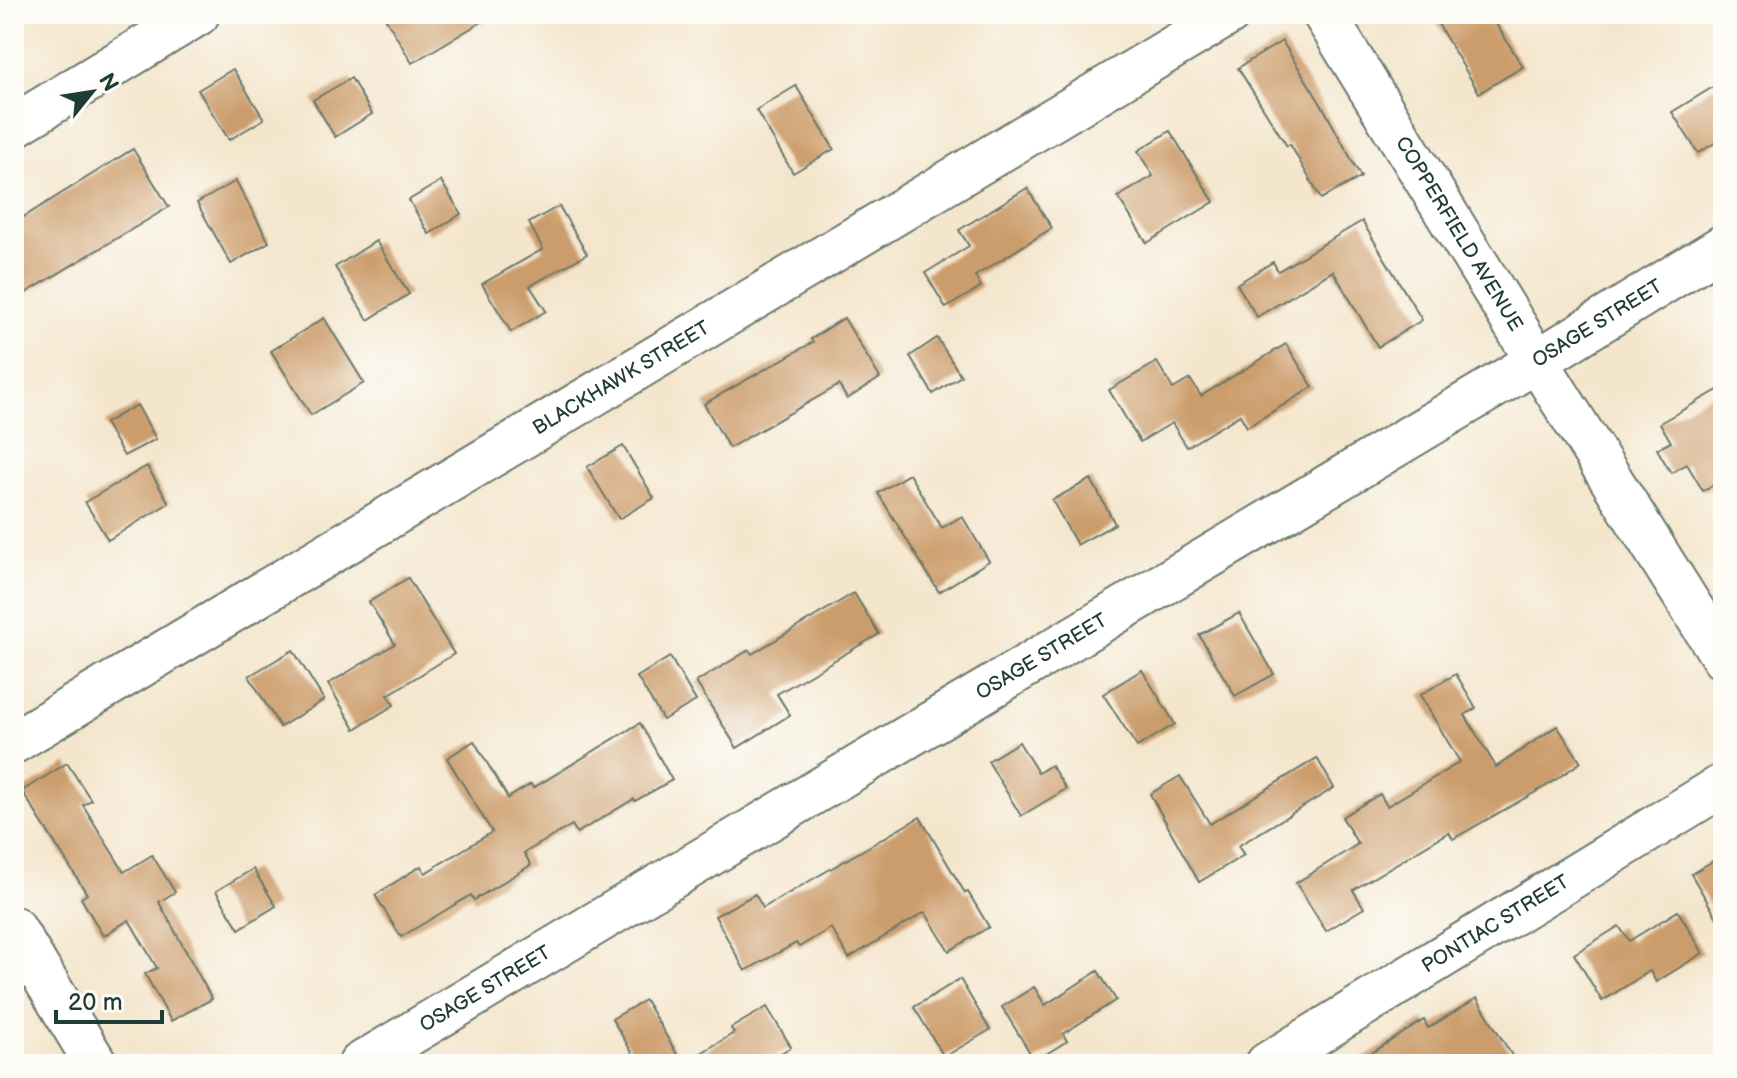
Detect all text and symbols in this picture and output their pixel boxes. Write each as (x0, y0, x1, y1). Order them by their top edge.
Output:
north arrow (52, 52, 132, 132)
text: N (92, 69, 124, 97)
street label: COPPERFIELD AVENUE (1390, 132, 1528, 336)
street label: OSAGE STREET (1528, 274, 1667, 373)
street label: BLACKHAWK STREET (528, 316, 714, 440)
street label: OSAGE STREET (972, 608, 1112, 705)
street label: PONTIAC STREET (1417, 870, 1574, 978)
street label: OSAGE STREET (415, 941, 555, 1038)
scale bar (56, 974, 162, 1024)
text: 20 m (68, 988, 123, 1017)

